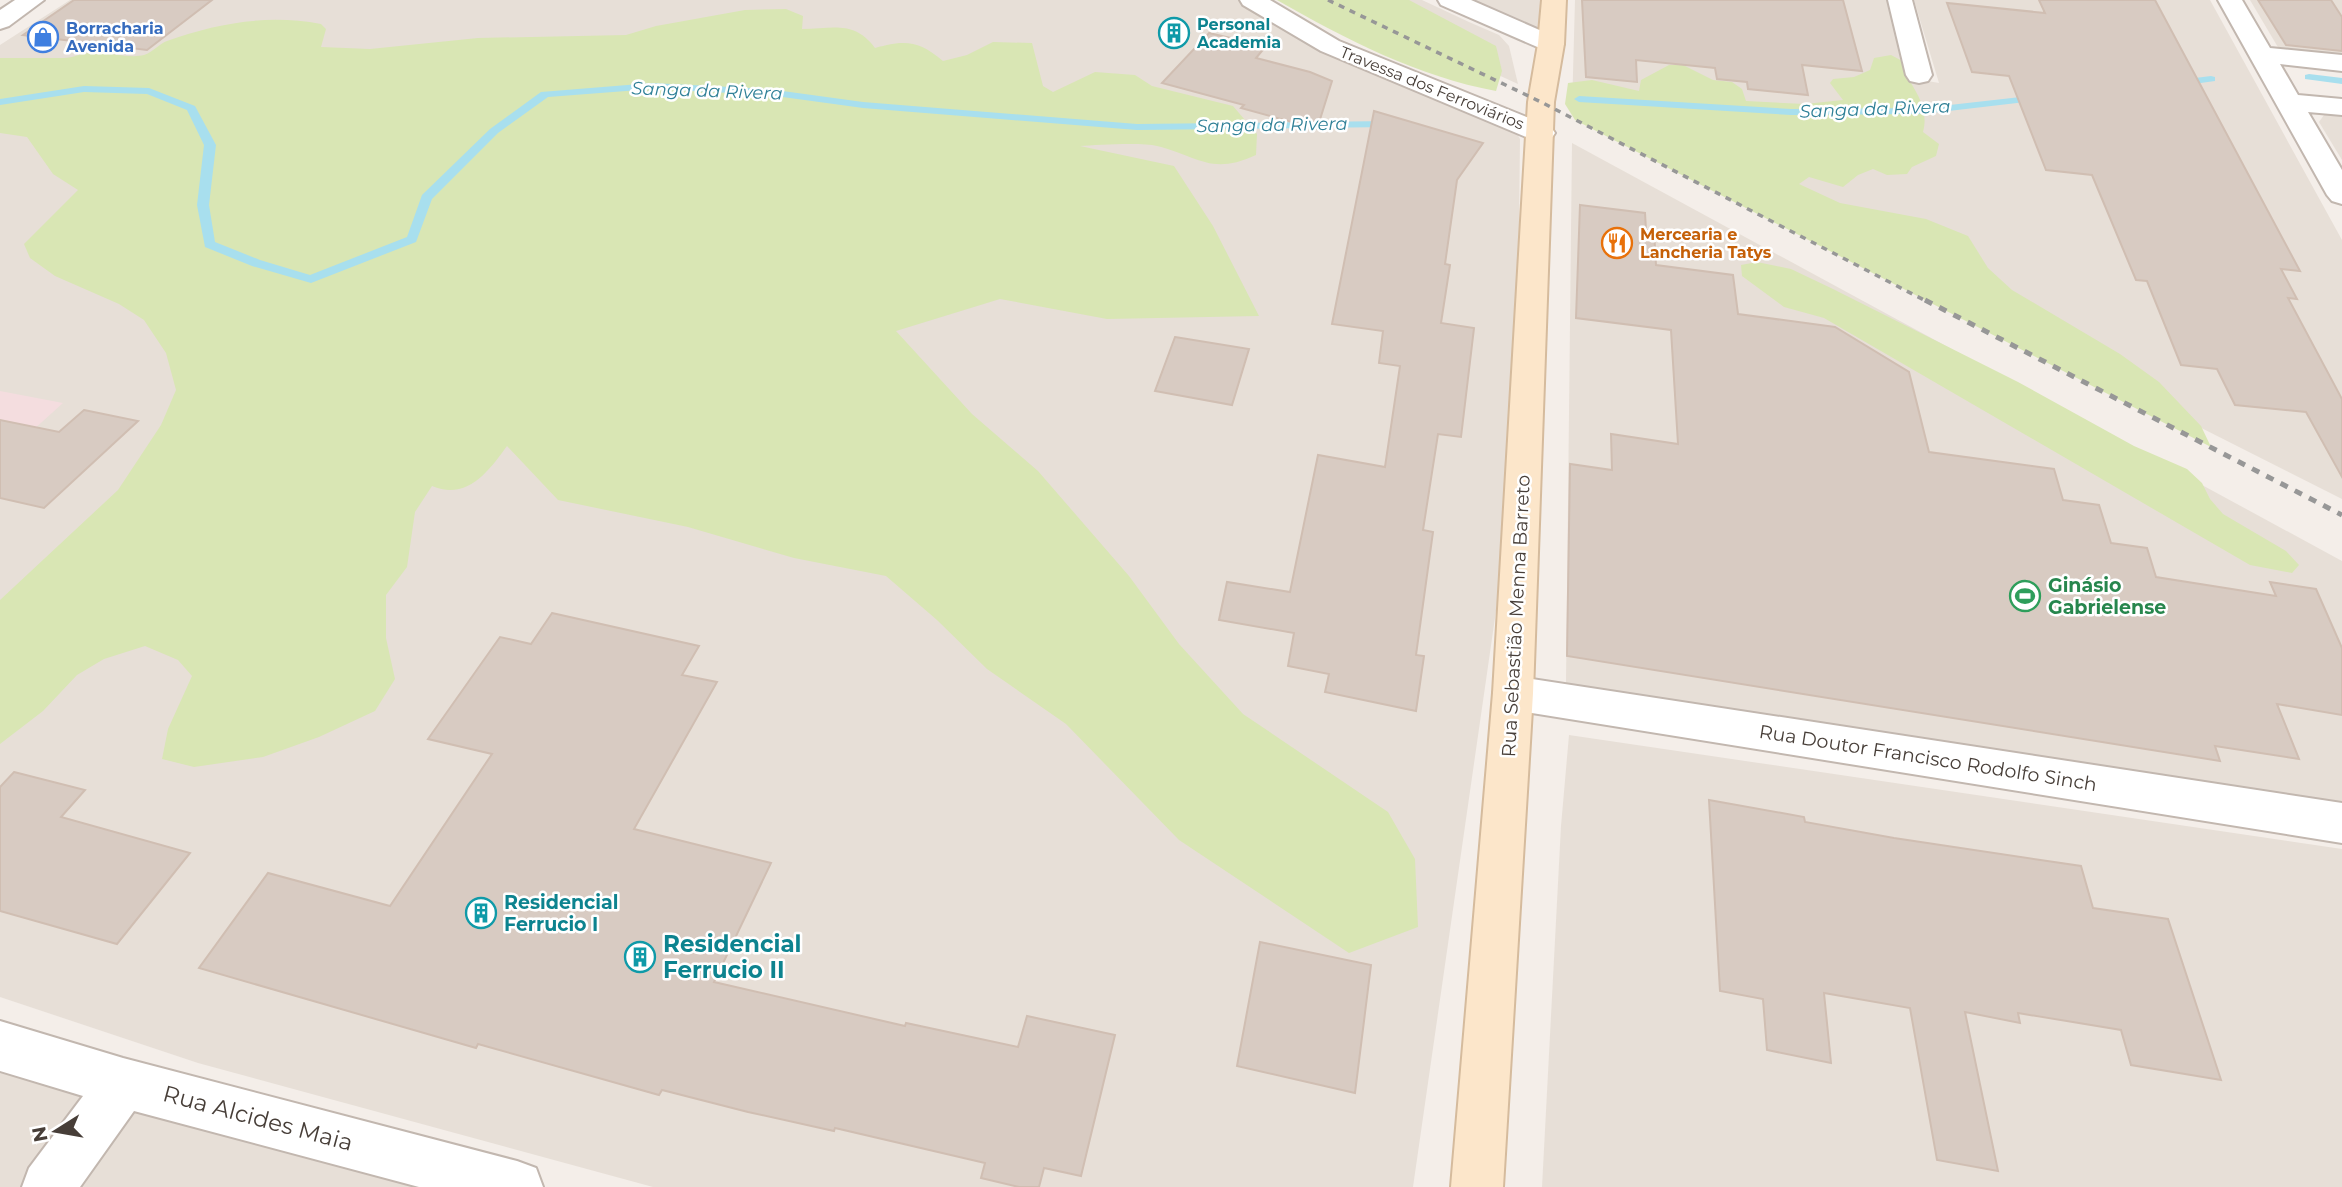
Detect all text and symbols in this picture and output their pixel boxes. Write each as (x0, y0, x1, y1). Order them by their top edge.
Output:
place label: Personal Academia (1196, 15, 1281, 52)
building icon: Personal Academia (1157, 16, 1191, 50)
place label: Borracharia Avenida (65, 19, 164, 56)
shop icon: Borracharia Avenida (26, 20, 60, 54)
street label: Travessa dos Ferroviários (1337, 42, 1527, 134)
water label: Sanga da Rivera (631, 77, 783, 105)
water label: Sanga da Rivera (1799, 95, 1951, 123)
water label: Sanga da Rivera (1196, 113, 1348, 137)
place label: Mercearia e Lancheria Tatys (1640, 225, 1772, 262)
restaurant icon: Mercearia e Lancheria Tatys (1600, 226, 1634, 260)
street label: Rua Sebastião Menna Barreto (1497, 474, 1535, 758)
place label: Ginásio Gabrielense (2048, 574, 2166, 619)
sports icon: Ginásio Gabrielense (2008, 579, 2042, 613)
street label: Rua Doutor Francisco Rodolfo Sinch (1757, 720, 2099, 796)
place label: Residencial Ferrucio I (504, 891, 618, 936)
building icon: Residencial Ferrucio I (464, 896, 498, 930)
place label: Residencial Ferrucio II (663, 930, 802, 984)
building icon: Residencial Ferrucio II (623, 940, 657, 974)
street label: Rua Alcides Maia (160, 1079, 356, 1157)
north arrow (21, 1096, 91, 1166)
text: N (27, 1124, 53, 1144)

